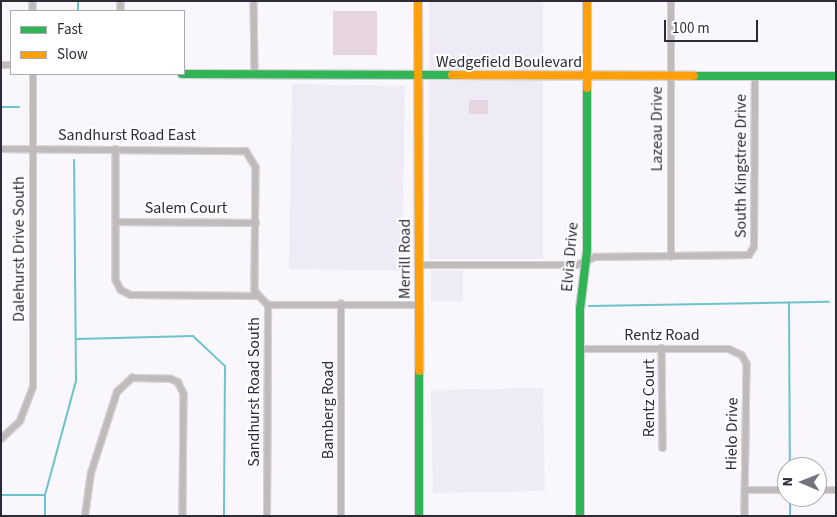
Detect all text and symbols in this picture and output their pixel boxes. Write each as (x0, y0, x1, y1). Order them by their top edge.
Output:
legend (10, 10, 185, 75)
scale bar (667, 10, 761, 42)
text: 100 m (672, 18, 710, 39)
text: Fast (57, 19, 83, 40)
text: Slow (57, 44, 88, 65)
street label: Wedgefield Boulevard (436, 52, 582, 72)
street label: Lazeau Drive (647, 87, 667, 171)
street label: South Kingstree Drive (731, 94, 751, 238)
street label: Sandhurst Road East (58, 125, 196, 145)
street label: Dalehurst Drive South (9, 176, 29, 322)
street label: Salem Court (145, 198, 227, 218)
street label: Merrill Road (395, 219, 415, 299)
street label: Elvia Drive (557, 221, 583, 293)
street label: Sandhurst Road South (244, 317, 264, 467)
street label: Rentz Road (624, 325, 700, 345)
street label: Rentz Court (639, 359, 659, 437)
street label: Bamberg Road (318, 361, 338, 459)
street label: Hielo Drive (722, 397, 742, 471)
north arrow (777, 457, 827, 507)
text: N (778, 477, 798, 487)

